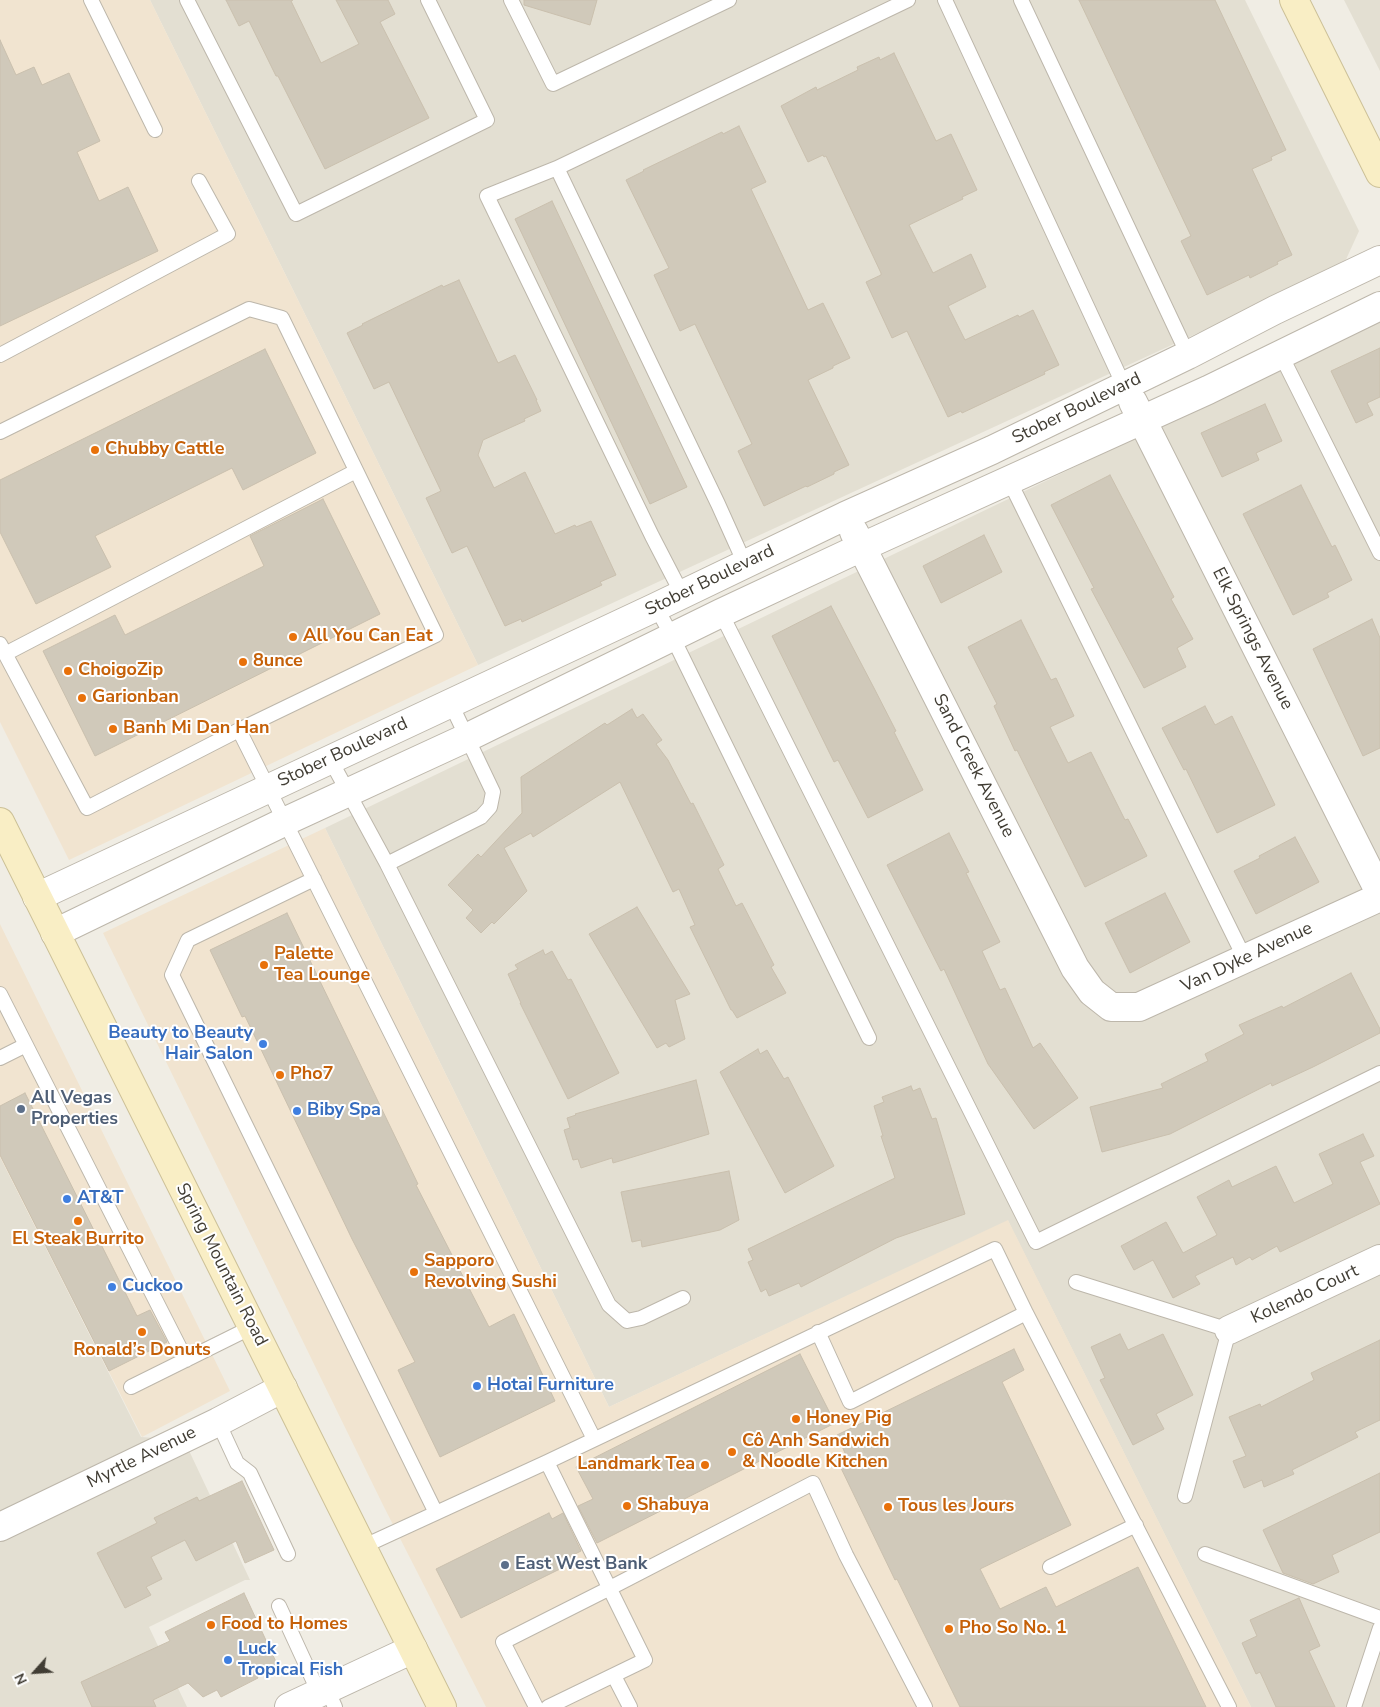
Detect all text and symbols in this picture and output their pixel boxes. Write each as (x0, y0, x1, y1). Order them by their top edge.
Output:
street label: Stober Boulevard (1009, 368, 1145, 450)
place label: Chubby Cattle (105, 439, 224, 461)
marker: Chubby Cattle (89, 444, 101, 456)
street label: Stober Boulevard (642, 540, 778, 622)
street label: Elk Springs Avenue (1207, 564, 1297, 714)
place label: All You Can Eat (303, 626, 433, 648)
marker: All You Can Eat (287, 631, 299, 643)
place label: 8unce (253, 651, 303, 673)
marker: 8unce (237, 656, 249, 668)
place label: ChoigoZip (78, 660, 163, 682)
marker: ChoigoZip (62, 665, 74, 677)
place label: Garionban (92, 687, 179, 709)
street label: Sand Creek Avenue (927, 691, 1019, 841)
marker: Garionban (76, 692, 88, 704)
street label: Stober Boulevard (275, 713, 411, 793)
place label: Banh Mi Dan Han (123, 718, 269, 740)
marker: Banh Mi Dan Han (107, 723, 119, 735)
street label: Van Dyke Avenue (1178, 918, 1316, 998)
place label: Palette Tea Lounge (274, 944, 370, 986)
marker: Palette Tea Lounge (258, 959, 270, 971)
place label: Beauty to Beauty Hair Salon (108, 1023, 253, 1066)
marker: Beauty to Beauty Hair Salon (257, 1038, 269, 1050)
place label: Pho7 (290, 1064, 333, 1086)
marker: Pho7 (274, 1069, 286, 1081)
place label: All Vegas Properties (31, 1088, 118, 1130)
place label: Biby Spa (307, 1100, 381, 1122)
marker: All Vegas Properties (15, 1103, 27, 1115)
marker: Biby Spa (291, 1105, 303, 1117)
street label: Spring Mountain Road (171, 1180, 271, 1350)
place label: AT&T (77, 1188, 124, 1210)
marker: AT&T (61, 1193, 73, 1205)
marker: El Steak Burrito (72, 1215, 84, 1227)
place label: El Steak Burrito (12, 1229, 144, 1251)
place label: Sapporo Revolving Sushi (424, 1251, 557, 1294)
street label: Kolendo Court (1248, 1261, 1362, 1329)
marker: Sapporo Revolving Sushi (408, 1266, 420, 1278)
place label: Cuckoo (122, 1276, 183, 1298)
marker: Cuckoo (106, 1281, 118, 1293)
marker: Ronald’s Donuts (136, 1326, 148, 1338)
place label: Ronald’s Donuts (73, 1340, 211, 1362)
place label: Hotai Furniture (487, 1375, 614, 1397)
marker: Hotai Furniture (471, 1380, 483, 1392)
place label: Honey Pig (806, 1408, 892, 1430)
marker: Honey Pig (790, 1413, 802, 1425)
street label: Myrtle Avenue (84, 1422, 200, 1494)
place label: Cô Anh Sandwich & Noodle Kitchen (742, 1431, 890, 1474)
marker: Cô Anh Sandwich & Noodle Kitchen (726, 1446, 738, 1458)
place label: Landmark Tea (577, 1454, 695, 1476)
marker: Landmark Tea (699, 1459, 711, 1471)
place label: Shabuya (637, 1495, 709, 1517)
place label: Tous les Jours (898, 1496, 1014, 1518)
marker: Shabuya (621, 1500, 633, 1512)
marker: Tous les Jours (882, 1501, 894, 1513)
place label: East West Bank (515, 1554, 647, 1576)
marker: East West Bank (499, 1559, 511, 1571)
place label: Food to Homes (221, 1614, 348, 1636)
place label: Pho So No. 1 (959, 1618, 1067, 1640)
marker: Food to Homes (205, 1619, 217, 1631)
marker: Pho So No. 1 (943, 1623, 955, 1635)
place label: Luck Tropical Fish (238, 1639, 343, 1682)
north arrow (10, 1647, 60, 1697)
marker: Luck Tropical Fish (222, 1654, 234, 1666)
text: N (10, 1670, 32, 1688)

